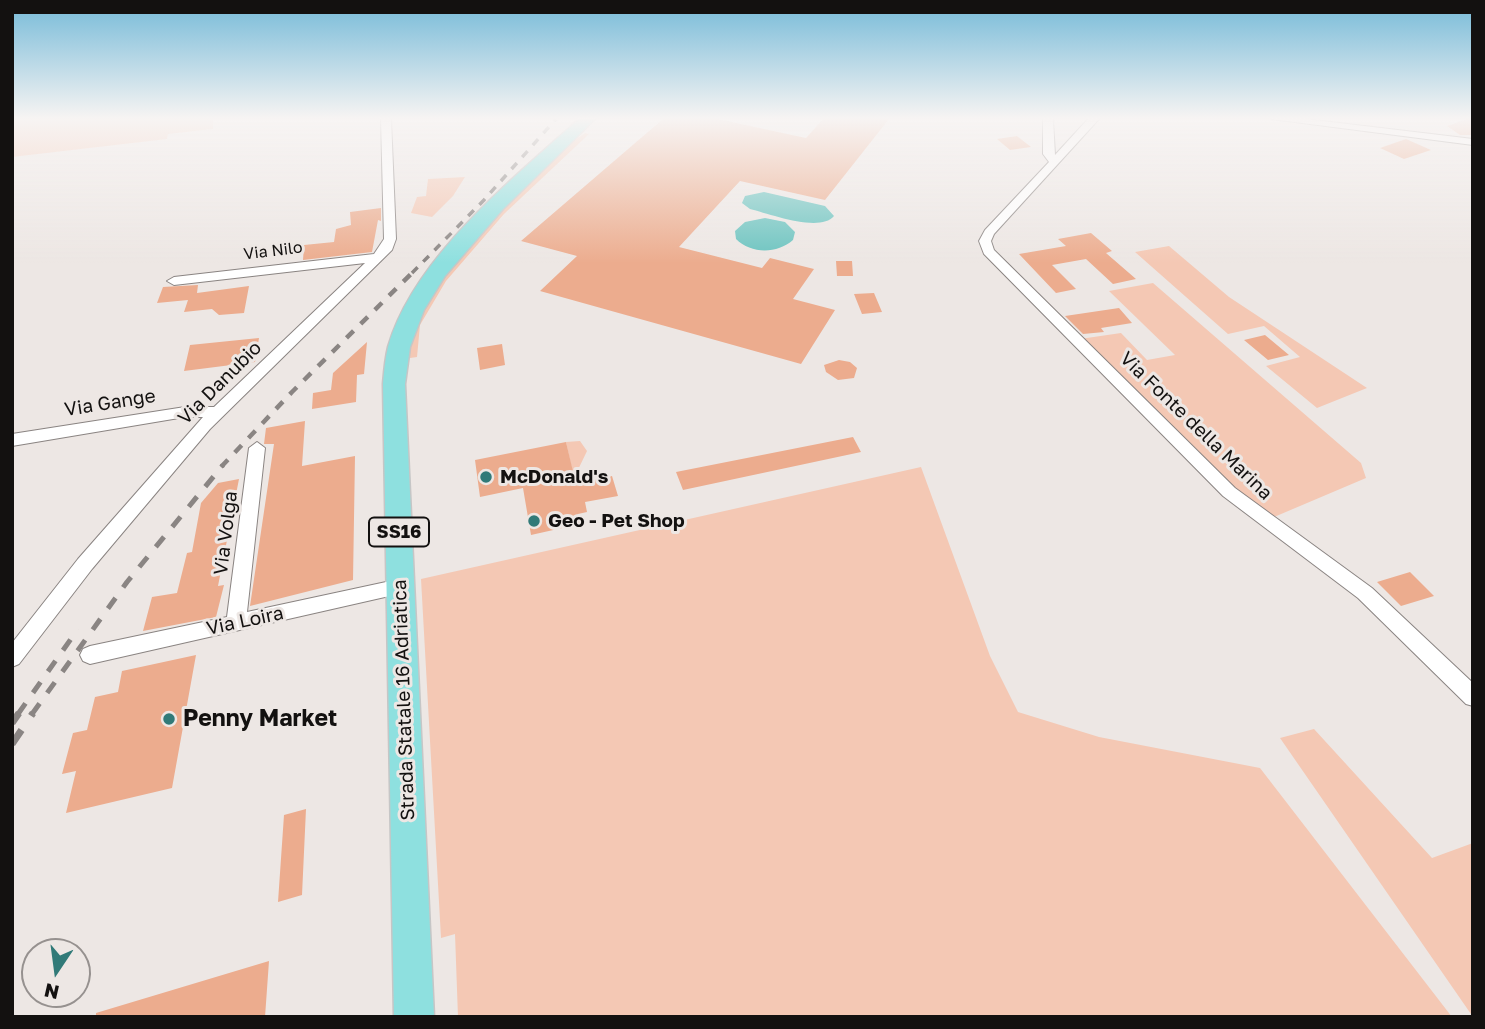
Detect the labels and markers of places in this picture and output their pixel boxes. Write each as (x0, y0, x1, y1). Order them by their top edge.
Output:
place label: McDonald's (500, 466, 608, 488)
marker: McDonald's (478, 469, 494, 485)
place label: Geo - Pet Shop (548, 510, 685, 532)
marker: Geo - Pet Shop (526, 513, 542, 529)
place label: Penny Market (183, 705, 337, 733)
marker: Penny Market (161, 711, 177, 727)

